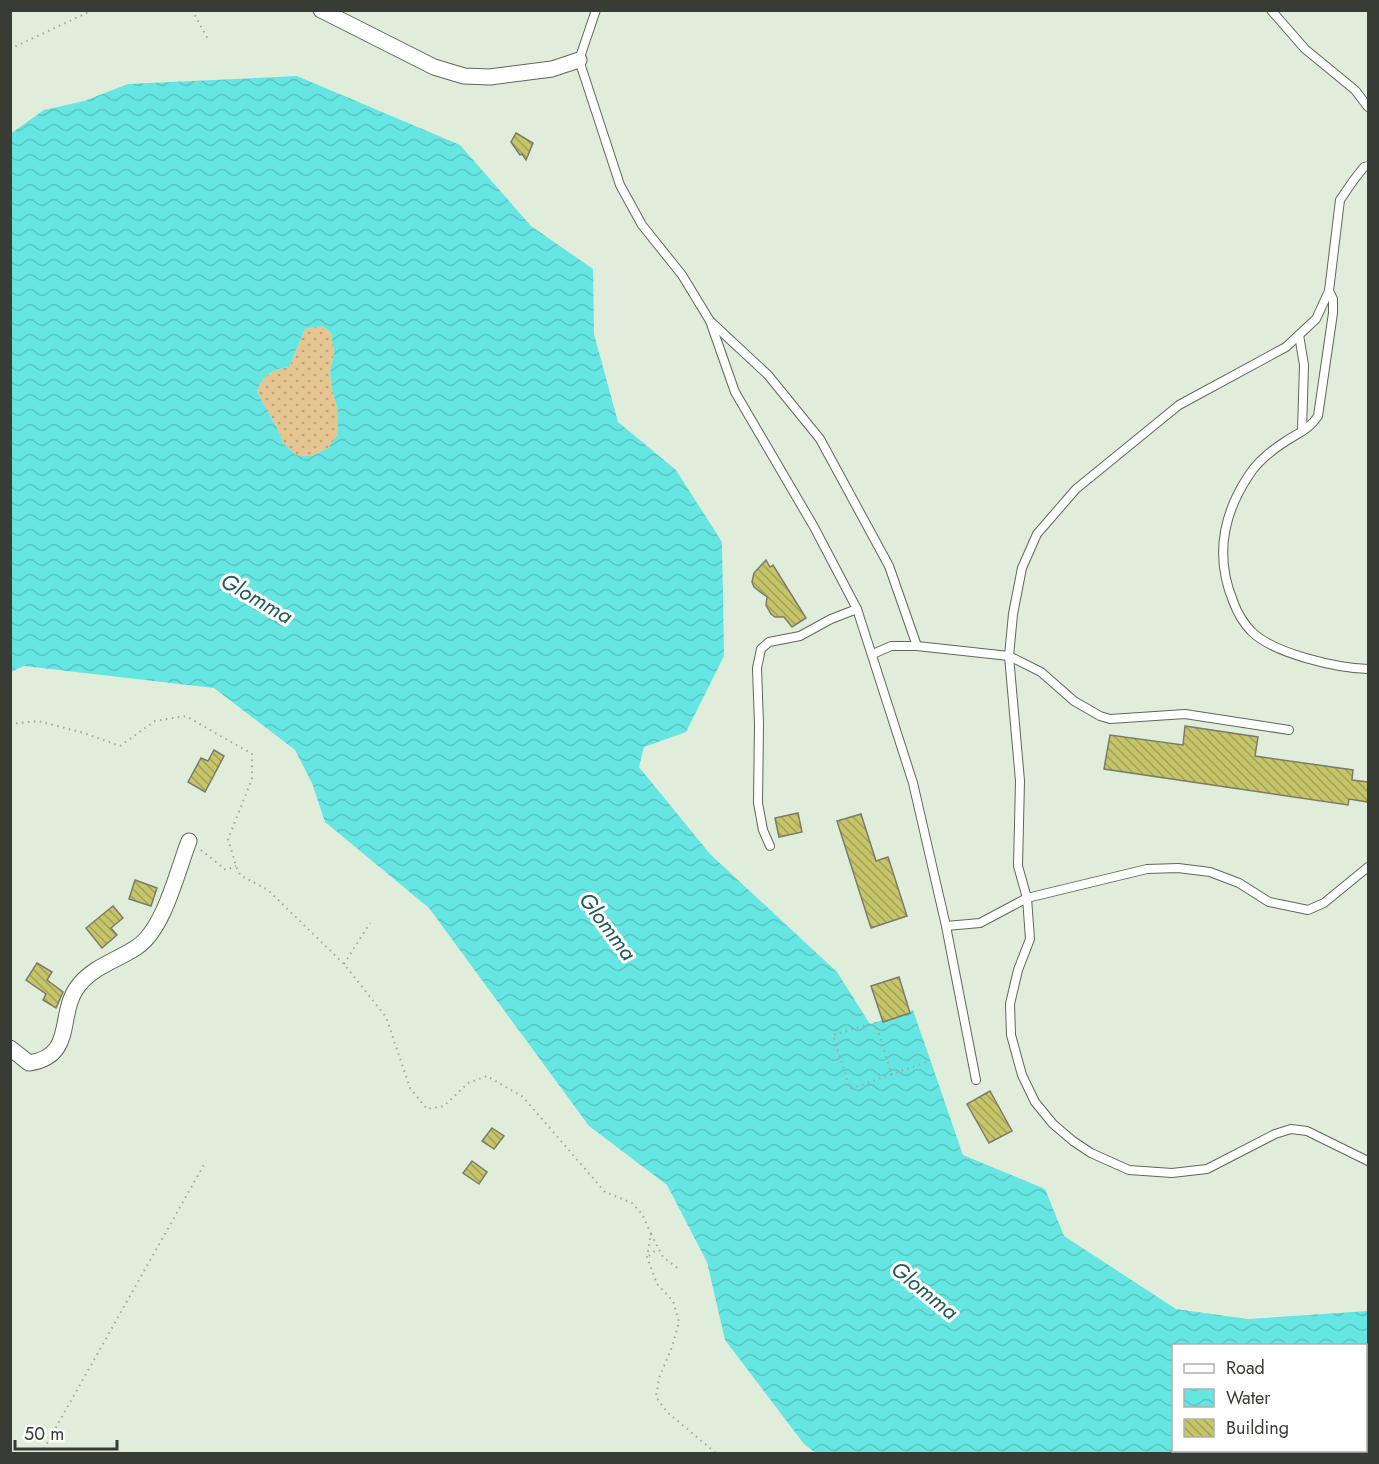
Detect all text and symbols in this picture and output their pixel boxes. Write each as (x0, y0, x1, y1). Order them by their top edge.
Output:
water label: Glomma (215, 564, 299, 632)
water label: Glomma (572, 885, 644, 967)
water label: Glomma (884, 1253, 966, 1327)
legend (1172, 1344, 1367, 1452)
text: Road (1226, 1355, 1265, 1381)
text: Water (1226, 1385, 1271, 1411)
scale bar (15, 1413, 117, 1451)
text: Building (1226, 1415, 1289, 1441)
text: 50 m (24, 1421, 64, 1447)

